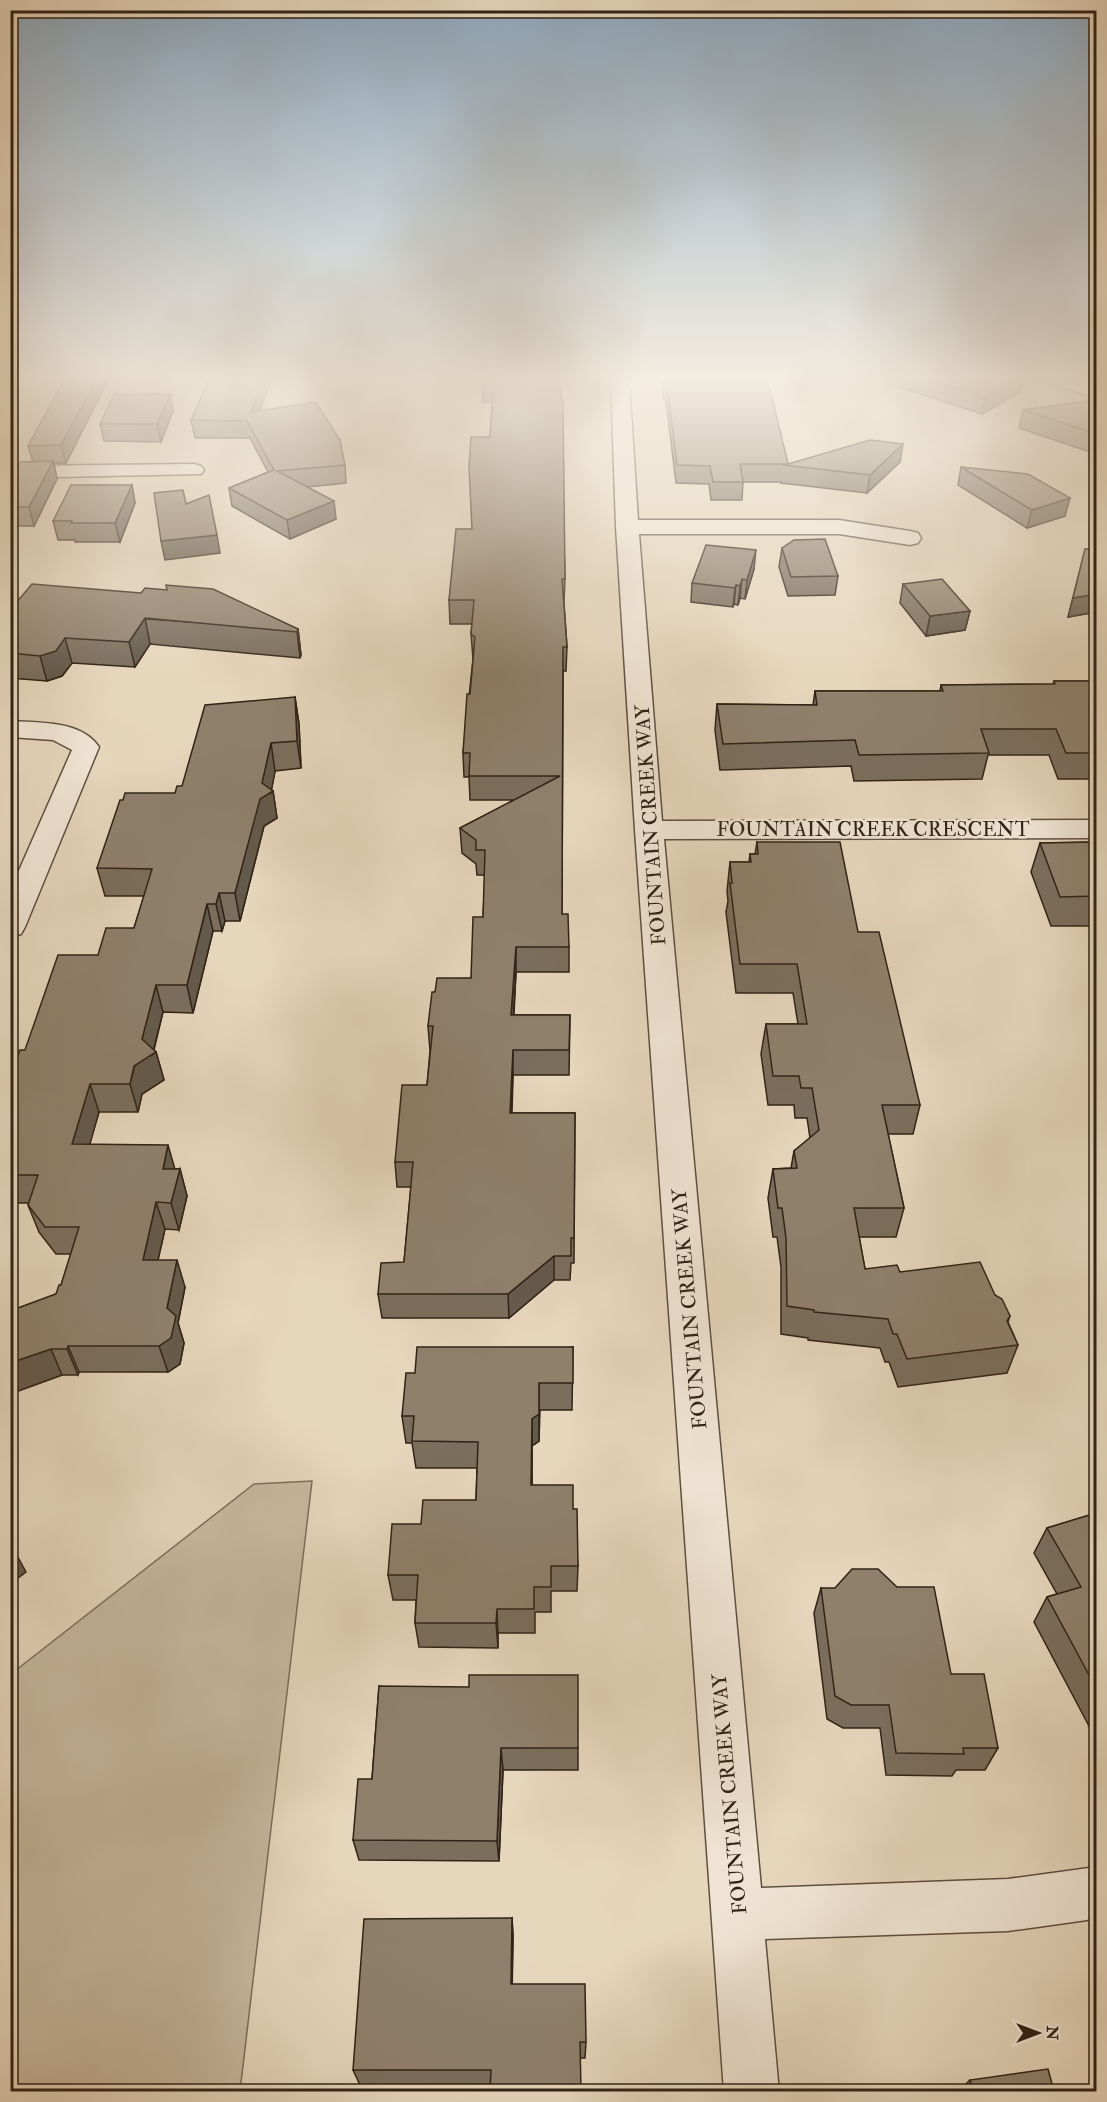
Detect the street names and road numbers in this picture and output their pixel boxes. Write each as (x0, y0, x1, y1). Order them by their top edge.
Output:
street label: FOUNTAIN CREEK WAY (630, 702, 671, 946)
street label: FOUNTAIN CREEK CRESCENT (717, 817, 1030, 842)
street label: FOUNTAIN CREEK WAY (666, 1186, 712, 1430)
street label: FOUNTAIN CREEK WAY (706, 1671, 752, 1915)

